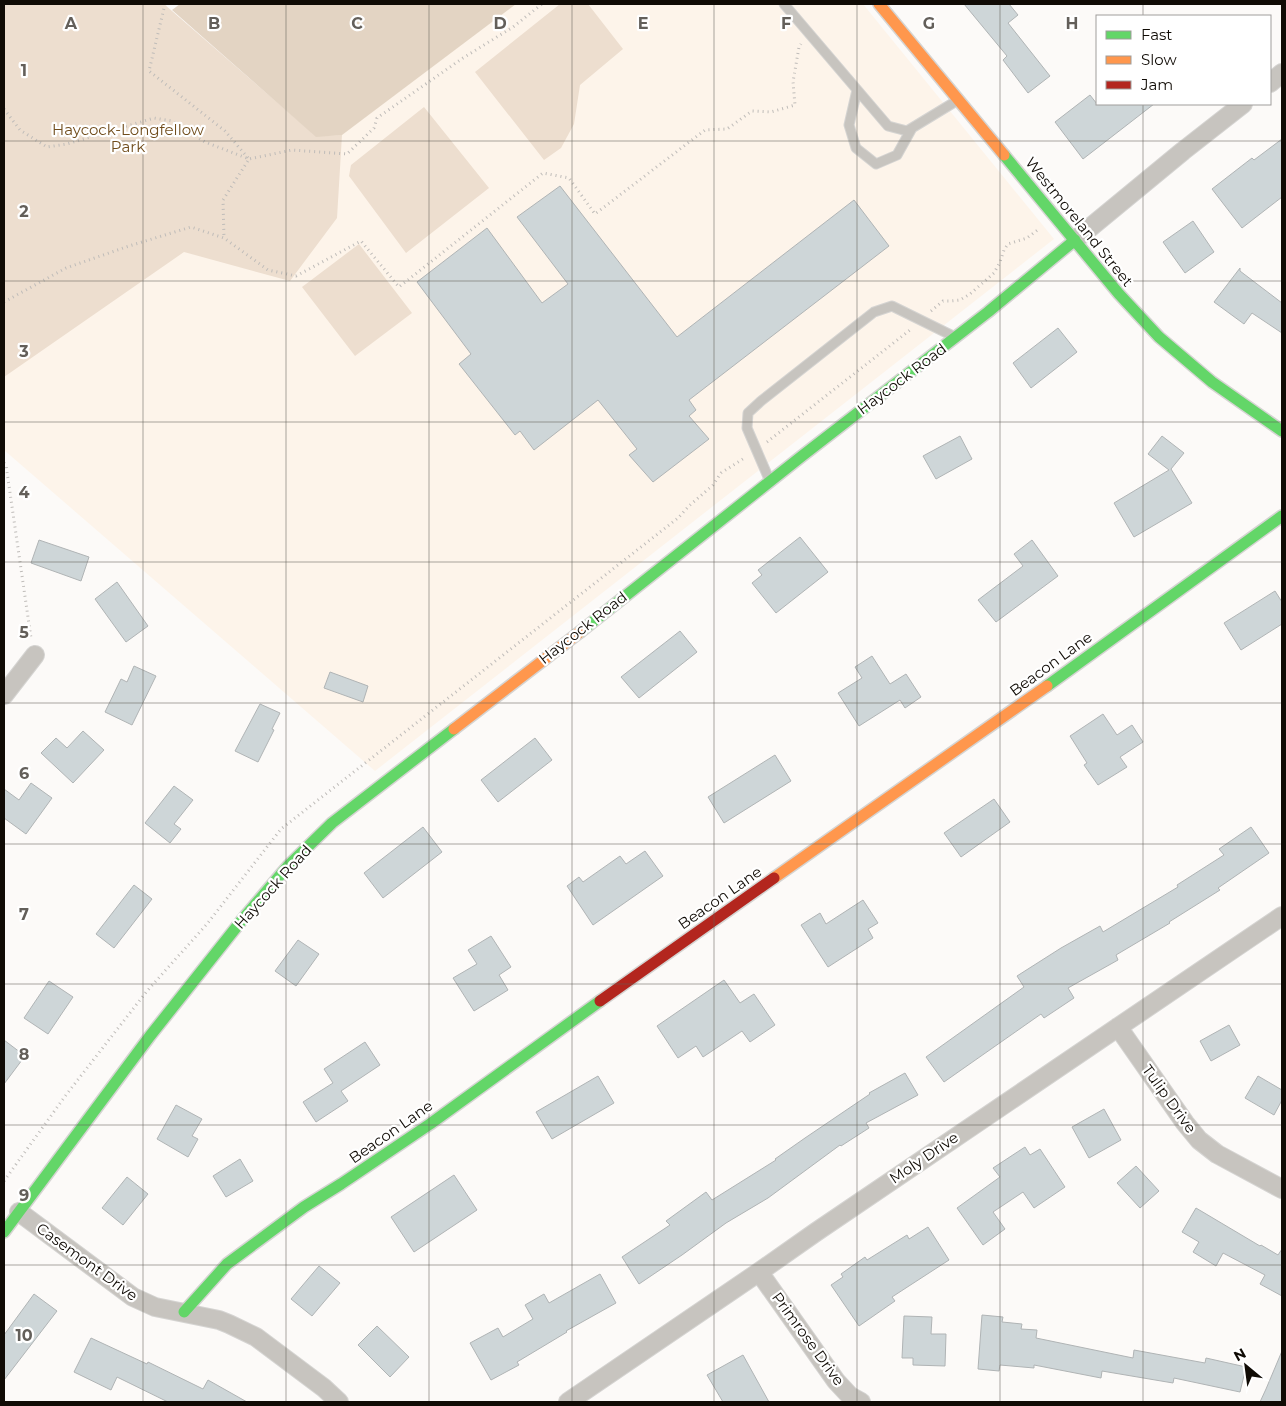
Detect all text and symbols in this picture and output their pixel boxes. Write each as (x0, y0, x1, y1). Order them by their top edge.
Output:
text: A (64, 14, 78, 33)
text: B (208, 14, 220, 33)
text: C (351, 14, 363, 33)
text: D (493, 14, 507, 33)
text: E (638, 14, 648, 33)
text: F (781, 14, 791, 33)
text: G (923, 14, 935, 33)
text: H (1066, 14, 1078, 33)
legend (1096, 15, 1271, 105)
text: Fast (1141, 25, 1172, 44)
text: Slow (1141, 50, 1177, 69)
text: 1 (21, 61, 27, 80)
text: Jam (1140, 75, 1173, 94)
park label: Haycock-Longfellow Park (52, 120, 205, 156)
street label: Westmoreland Street (1021, 153, 1137, 290)
text: 2 (19, 202, 29, 221)
street label: Haycock Road (853, 339, 950, 418)
text: 3 (18, 342, 29, 361)
text: 4 (18, 483, 30, 502)
street label: Haycock Road (535, 587, 631, 668)
text: 5 (19, 623, 29, 642)
street label: Beacon Lane (1006, 627, 1096, 700)
text: 6 (19, 764, 29, 783)
street label: Haycock Road (230, 841, 315, 933)
street label: Beacon Lane (674, 862, 765, 933)
text: 7 (19, 905, 29, 924)
text: 8 (19, 1045, 29, 1064)
street label: Tulip Drive (1138, 1061, 1201, 1137)
street label: Beacon Lane (345, 1096, 436, 1167)
street label: Moly Drive (886, 1128, 962, 1188)
text: 9 (19, 1186, 29, 1205)
street label: Casemont Drive (33, 1218, 142, 1305)
street label: Primrose Drive (768, 1288, 849, 1389)
text: 10 (15, 1326, 33, 1345)
north arrow (1221, 1341, 1271, 1391)
text: N (1230, 1344, 1249, 1365)

